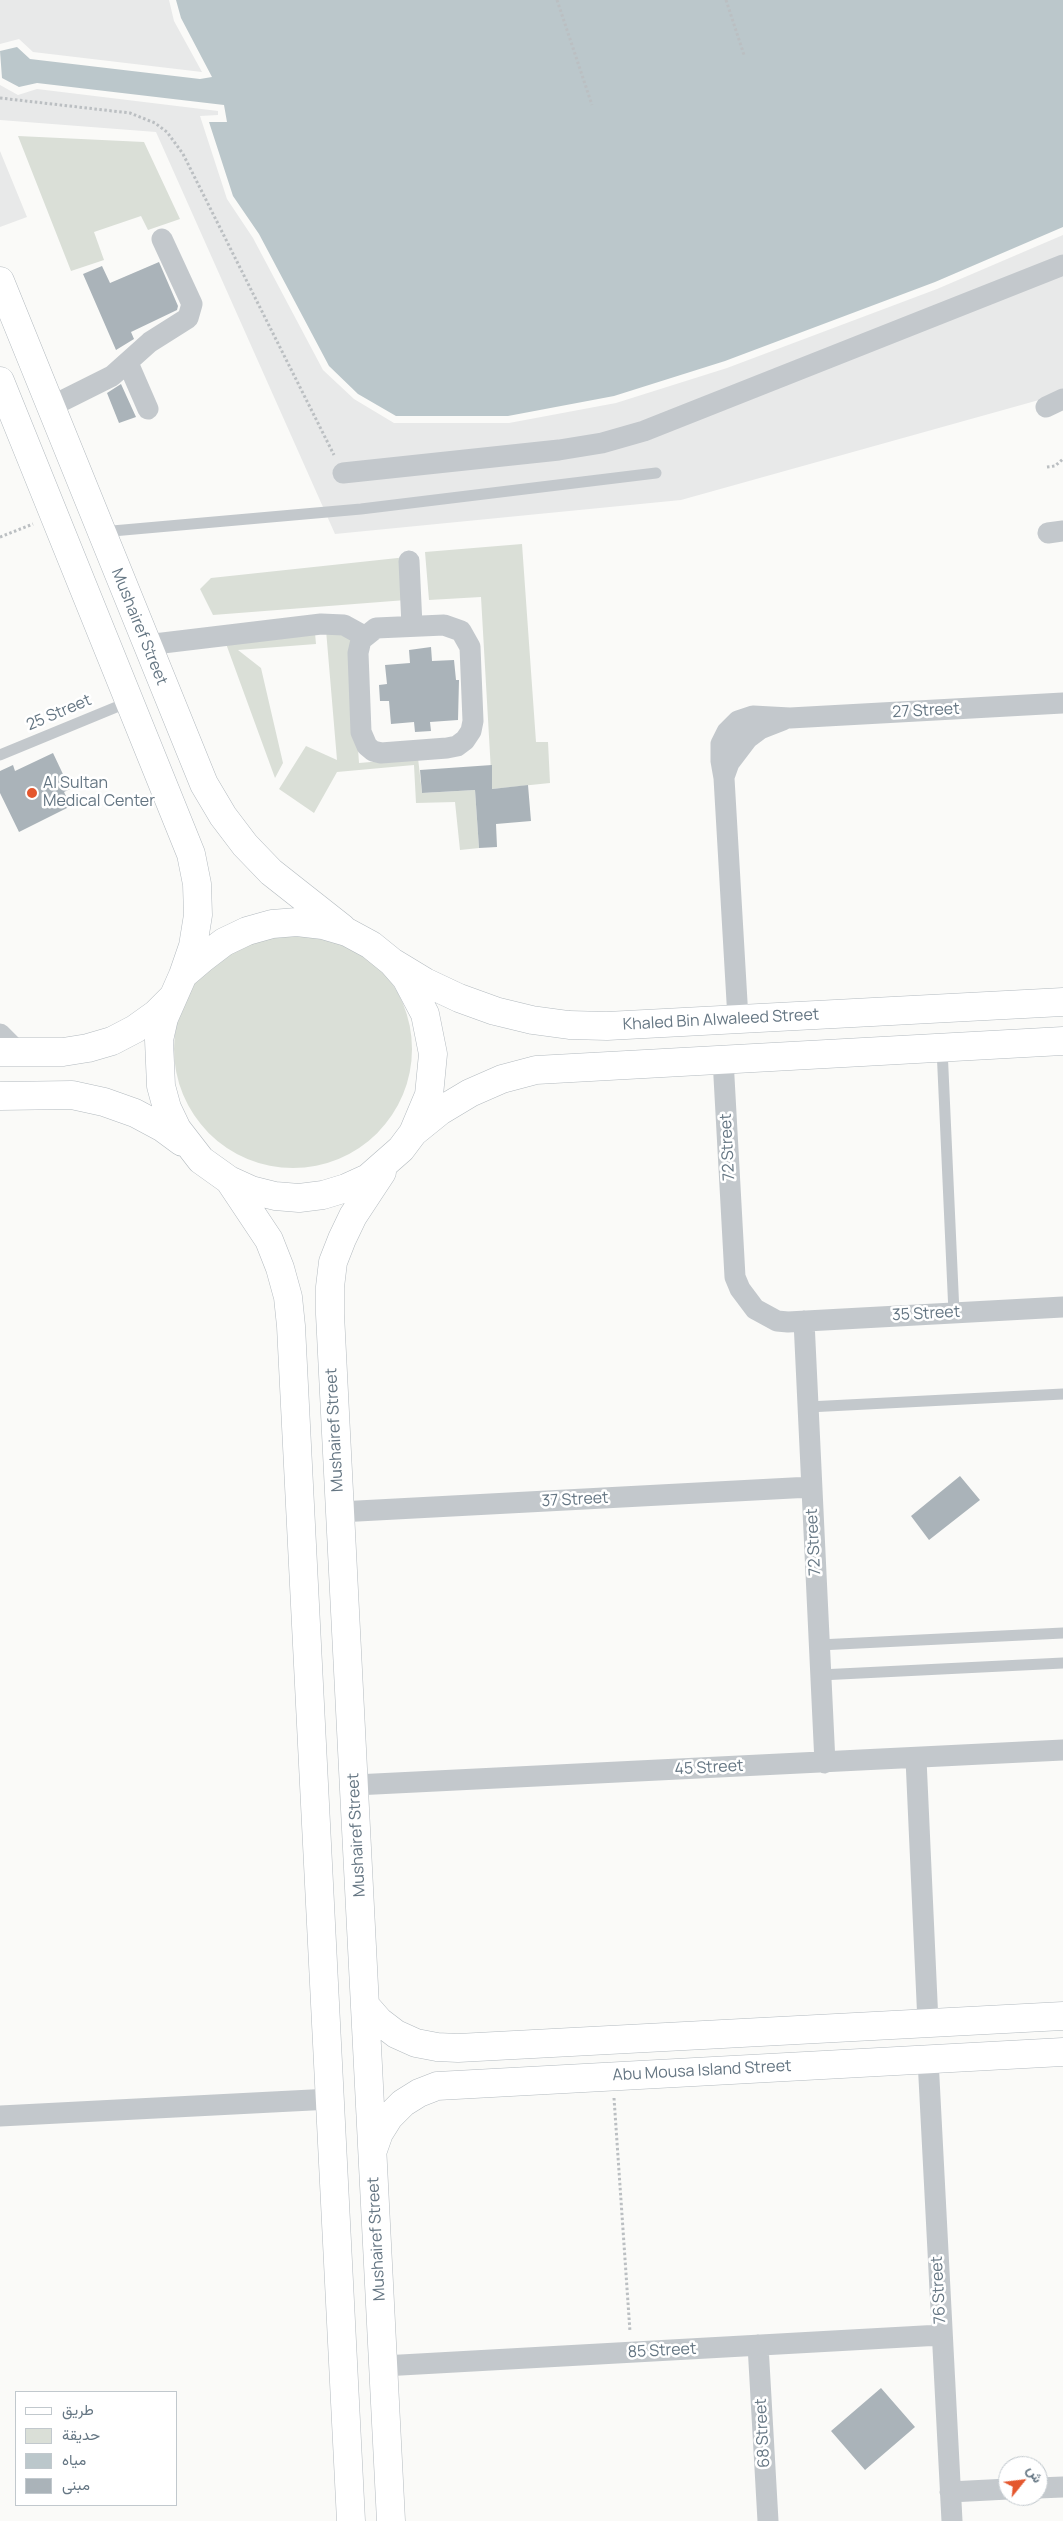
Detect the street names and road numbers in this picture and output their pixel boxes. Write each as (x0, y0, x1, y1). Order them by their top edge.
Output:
street label: Mushairef Street (107, 566, 171, 688)
street label: 25 Street (24, 691, 94, 735)
street label: 27 Street (892, 700, 960, 722)
street label: Khaled Bin Alwaleed Street (622, 1005, 820, 1035)
street label: 72 Street (717, 1113, 739, 1181)
street label: 35 Street (891, 1303, 961, 1325)
street label: Mushairef Street (322, 1367, 348, 1493)
street label: 37 Street (541, 1489, 609, 1511)
street label: 72 Street (803, 1508, 825, 1576)
street label: 45 Street (674, 1757, 744, 1779)
street label: Mushairef Street (344, 1772, 370, 1898)
street label: Abu Mousa Island Street (612, 2057, 792, 2085)
street label: Mushairef Street (364, 2176, 390, 2302)
street label: 76 Street (928, 2255, 950, 2325)
street label: 85 Street (627, 2340, 697, 2362)
street label: 68 Street (752, 2398, 774, 2468)

